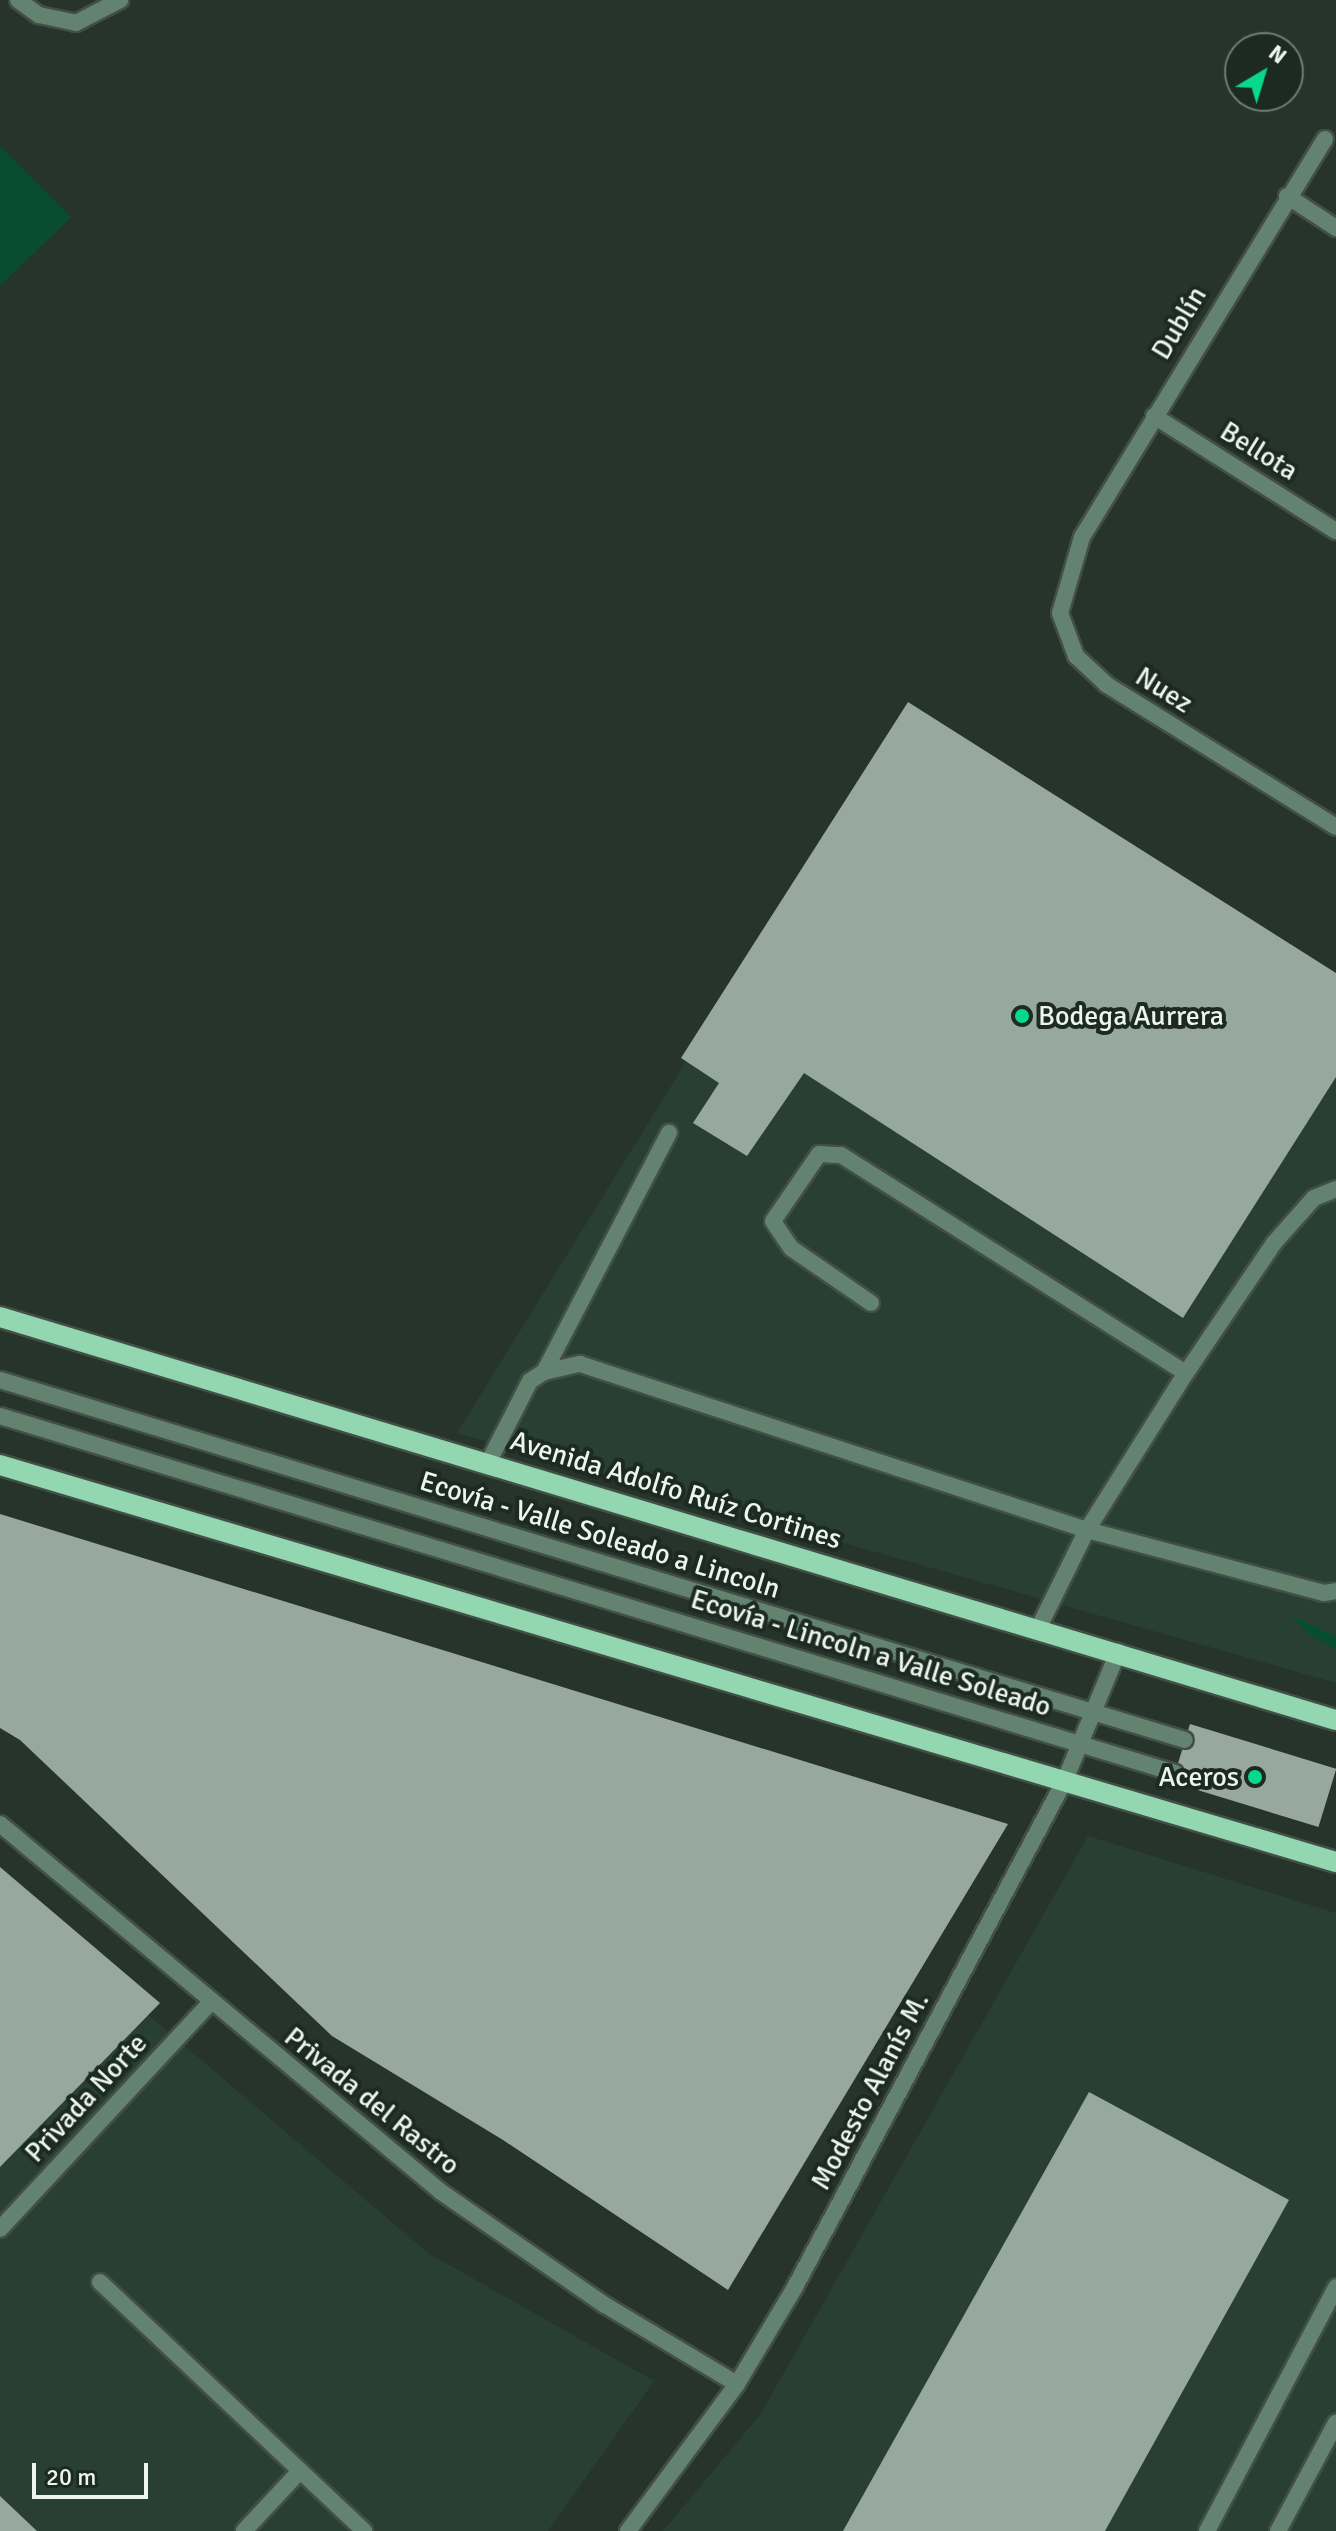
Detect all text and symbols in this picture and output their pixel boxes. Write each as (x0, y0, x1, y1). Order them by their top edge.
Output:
north arrow (1224, 32, 1304, 112)
text: N (1264, 39, 1292, 70)
street label: Dublín (1144, 280, 1214, 366)
street label: Bellota (1214, 414, 1304, 488)
street label: Nuez (1129, 660, 1199, 720)
place label: Bodega Aurrera (1038, 999, 1224, 1033)
marker: Bodega Aurrera (1013, 1007, 1031, 1025)
street label: Avenida Adolfo Ruíz Cortines (506, 1424, 846, 1556)
street label: Ecovía - Valle Soleado a Lincoln (416, 1464, 784, 1606)
street label: Ecovía - Lincoln a Valle Soleado (687, 1582, 1055, 1724)
place label: Aceros (1158, 1760, 1239, 1794)
marker: Aceros (1246, 1768, 1264, 1786)
street label: Modesto Alanís M. (804, 1986, 936, 2196)
street label: Privada del Rastro (278, 2020, 466, 2182)
street label: Privada Norte (18, 2027, 154, 2169)
scale bar (36, 2447, 152, 2497)
text: 20 m (46, 2462, 96, 2492)

